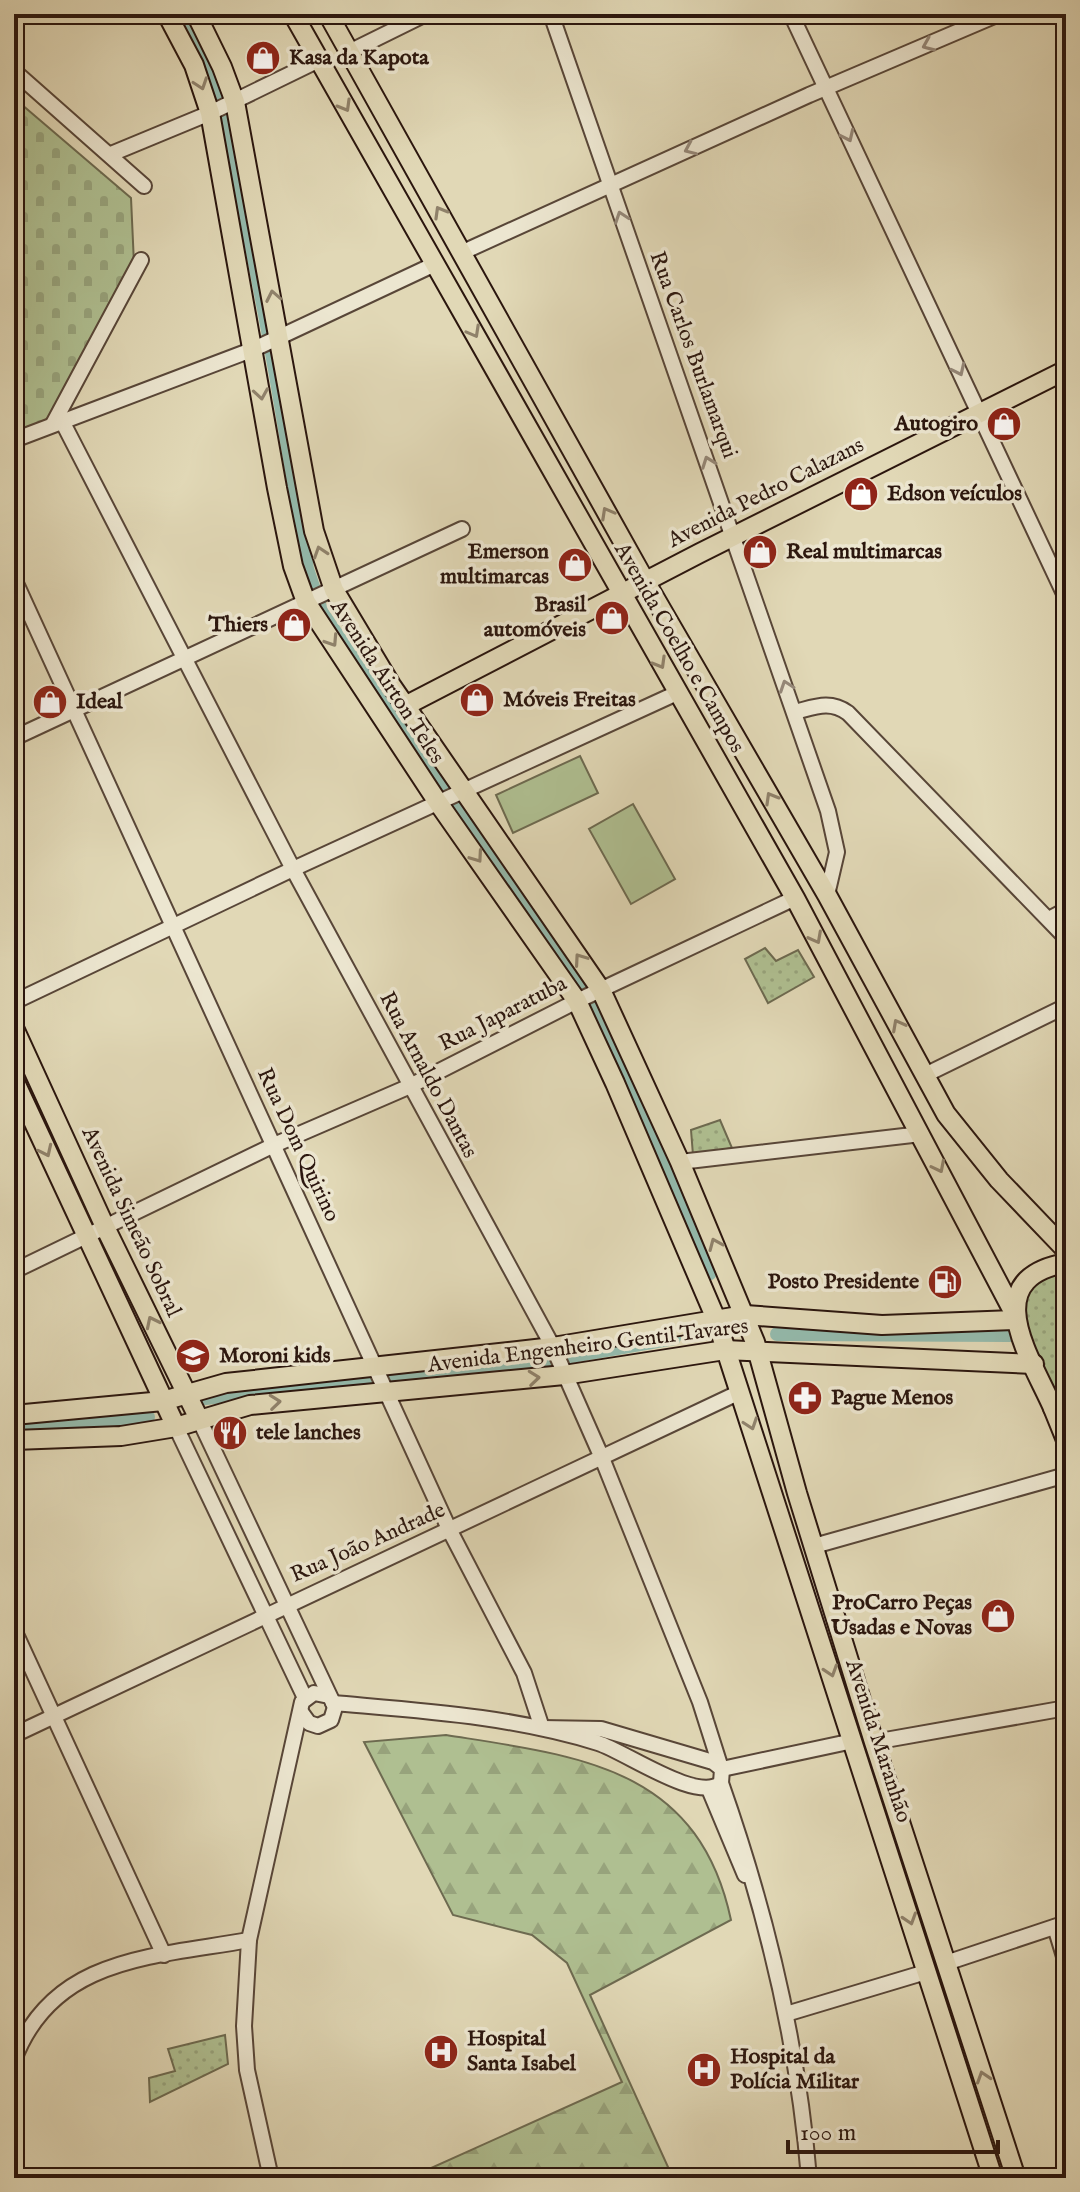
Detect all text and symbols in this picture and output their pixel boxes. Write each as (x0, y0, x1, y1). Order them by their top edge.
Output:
one-way arrow (921, 35, 936, 51)
shop icon: Kasa da Kapota (244, 39, 282, 77)
place label: Kasa da Kapota (289, 44, 429, 72)
one-way arrow (191, 76, 207, 90)
one-way arrow (335, 97, 351, 112)
one-way arrow (838, 127, 854, 142)
one-way arrow (683, 139, 698, 155)
one-way arrow (434, 206, 450, 221)
one-way arrow (614, 211, 630, 225)
street label: Rua Carlos Burlamarqui (643, 248, 744, 462)
one-way arrow (265, 289, 282, 303)
one-way arrow (464, 323, 480, 338)
one-way arrow (949, 362, 965, 377)
one-way arrow (252, 387, 269, 401)
shop icon: Autogiro (985, 405, 1023, 443)
place label: Autogiro (894, 410, 978, 438)
street label: Avenida Pedro Calazans (662, 431, 869, 555)
one-way arrow (701, 456, 717, 470)
shop icon: Edson veículos (842, 475, 880, 513)
place label: Edson veículos (887, 480, 1022, 508)
one-way arrow (601, 507, 617, 522)
shop icon: Real multimarcas (741, 533, 779, 571)
street label: Avenida Coelho e Campos (607, 537, 751, 758)
place label: Emerson multimarcas (440, 538, 549, 591)
place label: Real multimarcas (786, 538, 942, 566)
one-way arrow (314, 545, 330, 559)
shop icon: Emerson multimarcas (556, 546, 594, 584)
place label: Brasil automóveis (484, 591, 587, 644)
street label: Avenida Airton Teles (323, 594, 451, 769)
shop icon: Brasil automóveis (593, 599, 631, 637)
shop icon: Thiers (275, 606, 313, 644)
place label: Thiers (207, 611, 268, 639)
one-way arrow (322, 632, 337, 647)
one-way arrow (650, 655, 666, 669)
one-way arrow (779, 680, 795, 694)
shop icon: Móveis Freitas (458, 681, 496, 719)
shop icon: Ideal (31, 683, 69, 721)
place label: Móveis Freitas (503, 686, 636, 714)
place label: Ideal (76, 688, 124, 716)
one-way arrow (765, 792, 781, 807)
one-way arrow (467, 848, 482, 862)
one-way arrow (807, 930, 822, 945)
one-way arrow (575, 953, 590, 967)
street label: Rua Japaratuba (434, 970, 572, 1058)
street label: Rua Arnaldo Dantas (372, 987, 484, 1163)
one-way arrow (892, 1019, 907, 1034)
street label: Rua Dom Quirino (250, 1064, 346, 1227)
street label: Avenida Simeão Sobral (74, 1122, 187, 1321)
one-way arrow (37, 1143, 53, 1157)
one-way arrow (929, 1159, 944, 1174)
one-way arrow (708, 1237, 724, 1252)
fuel station icon: Posto Presidente (926, 1263, 964, 1301)
place label: Posto Presidente (767, 1268, 919, 1296)
street label: Avenida Engenheiro Gentil Tavares (425, 1312, 750, 1380)
one-way arrow (145, 1316, 161, 1330)
school or university icon: Moroni kids (174, 1337, 212, 1375)
place label: Moroni kids (219, 1342, 331, 1370)
one-way arrow (528, 1370, 541, 1387)
pharmacy icon: Pague Menos (786, 1379, 824, 1417)
place label: Pague Menos (831, 1384, 954, 1412)
one-way arrow (269, 1394, 282, 1411)
restaurant icon: tele lanches (211, 1414, 249, 1452)
one-way arrow (741, 1416, 757, 1430)
place label: tele lanches (255, 1419, 361, 1447)
street label: Rua João Andrade (286, 1496, 450, 1590)
place label: ProCarro Peças Usadas e Novas (830, 1589, 972, 1642)
shop icon: ProCarro Peças Usadas e Novas (979, 1597, 1017, 1635)
street label: Avenida Maranhão (838, 1655, 918, 1826)
one-way arrow (822, 1664, 838, 1677)
one-way arrow (900, 1911, 916, 1925)
place label: Hospital Santa Isabel (467, 2025, 577, 2078)
hospital icon: Hospital Santa Isabel (422, 2033, 460, 2071)
place label: Hospital da Polícia Militar (730, 2043, 860, 2096)
hospital icon: Hospital da Polícia Militar (685, 2051, 723, 2089)
one-way arrow (977, 2071, 993, 2085)
scale bar (788, 2104, 998, 2154)
text: 100 m (800, 2118, 856, 2149)

